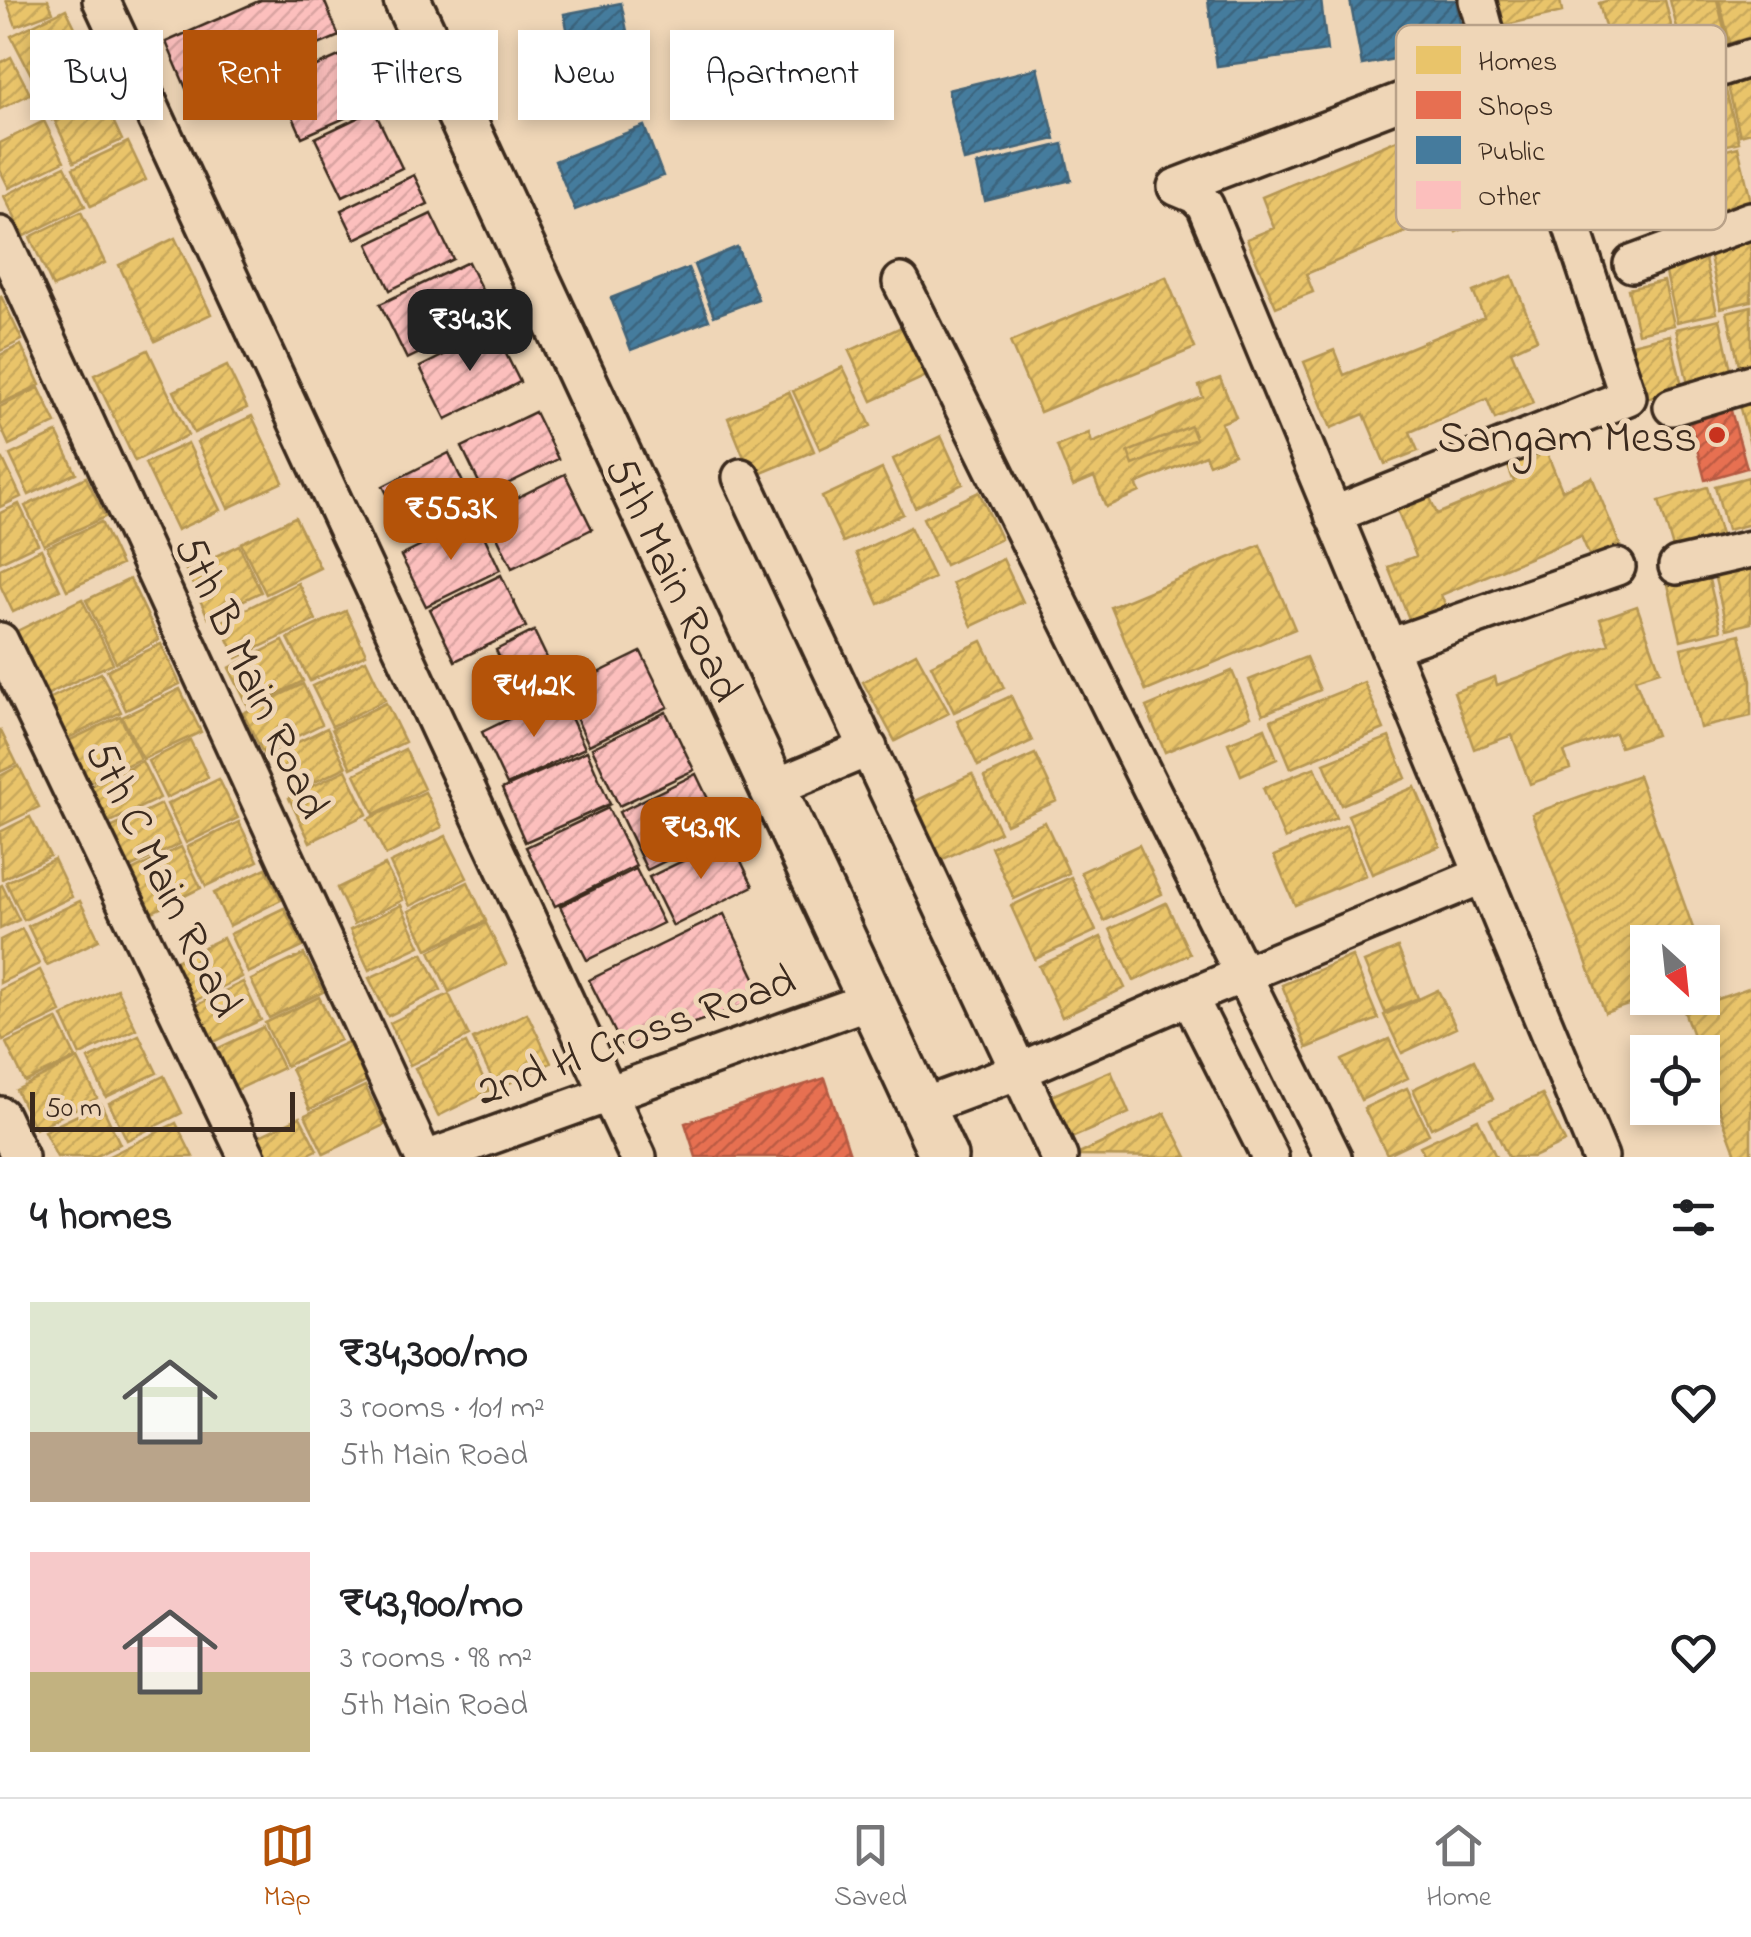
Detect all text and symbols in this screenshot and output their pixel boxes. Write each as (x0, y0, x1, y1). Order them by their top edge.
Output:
legend (1396, 25, 1726, 230)
chip: Buy (30, 30, 163, 120)
chip: Rent (183, 30, 317, 120)
chip: Filters (337, 30, 498, 120)
chip: New (518, 30, 650, 120)
chip: Apartment (670, 30, 894, 120)
text: Homes (1478, 43, 1557, 84)
text: Shops (1478, 88, 1553, 129)
text: Public (1478, 133, 1545, 174)
text: Other (1478, 178, 1541, 219)
pin: ₹34.3K (389, 289, 551, 374)
text: ₹34.3K (430, 298, 510, 345)
place label: Sangam Mess (1438, 407, 1697, 474)
marker: Sangam Mess (1706, 424, 1728, 446)
street label: 5th Main Road (586, 446, 757, 714)
pin: ₹55.3K (370, 478, 532, 563)
text: ₹55.3K (405, 487, 497, 534)
street label: 5th B Main Road (155, 525, 344, 831)
pin: ₹41.2K (453, 655, 615, 740)
text: ₹41.2K (494, 664, 574, 711)
street label: 5th C Main Road (66, 731, 257, 1030)
pin: ₹43.9K (620, 797, 782, 882)
text: ₹43.9K (662, 806, 740, 853)
north arrow (1630, 925, 1720, 1015)
map controls (1630, 925, 1720, 1125)
street label: 2nd H Cross Road (468, 949, 806, 1126)
button: locate (1630, 1035, 1720, 1125)
scale bar (30, 1087, 295, 1132)
text: 50 m (45, 1089, 102, 1130)
text: 4 homes (30, 1187, 172, 1248)
icon: filters (1666, 1190, 1721, 1245)
text: ₹34,300/mo (340, 1325, 528, 1386)
icon: home (110, 1342, 230, 1462)
icon: heart (1666, 1375, 1721, 1430)
text: 3 rooms · 101 m² (340, 1386, 545, 1433)
text: 5th Main Road (340, 1433, 528, 1480)
text: ₹43,900/mo (340, 1575, 523, 1636)
icon: home (110, 1592, 230, 1712)
icon: heart (1666, 1625, 1721, 1680)
text: 3 rooms · 98 m² (340, 1636, 532, 1683)
text: 5th Main Road (340, 1683, 528, 1730)
tab: Map (260, 1818, 315, 1919)
tab: Saved (834, 1818, 907, 1919)
tab: Home (1426, 1818, 1491, 1919)

